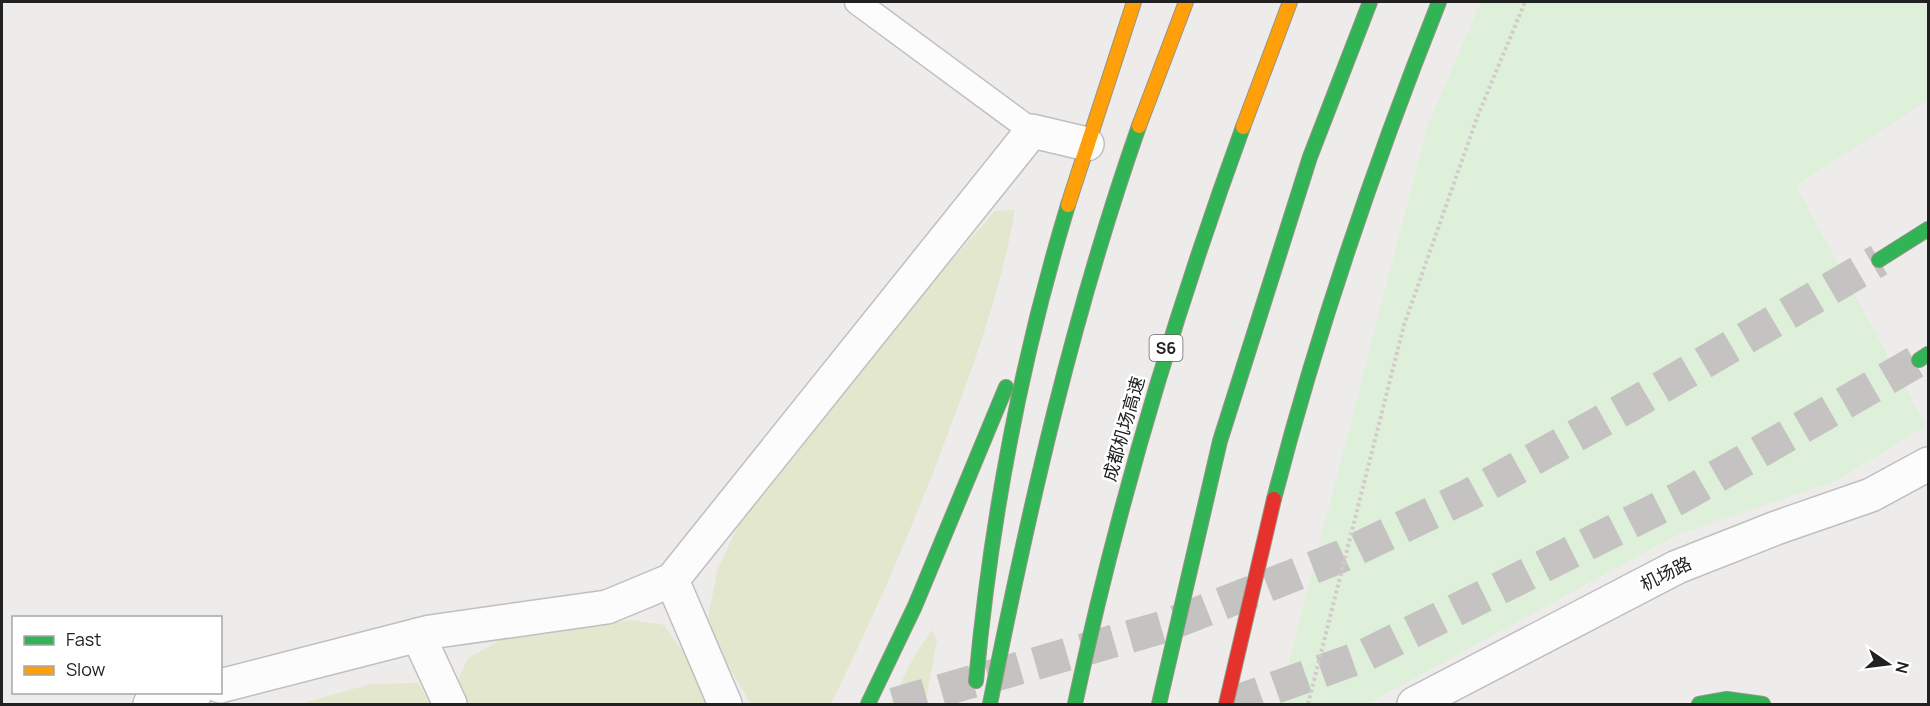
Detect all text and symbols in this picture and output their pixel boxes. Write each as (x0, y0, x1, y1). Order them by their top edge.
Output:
road number: S6 (1150, 335, 1182, 361)
street label: 成都机场高速 (1097, 374, 1149, 484)
street label: 机场路 (1636, 550, 1695, 596)
legend (12, 616, 222, 694)
text: Fast (66, 627, 101, 651)
north arrow (1858, 634, 1918, 694)
text: Slow (66, 657, 106, 681)
text: N (1890, 659, 1915, 676)

